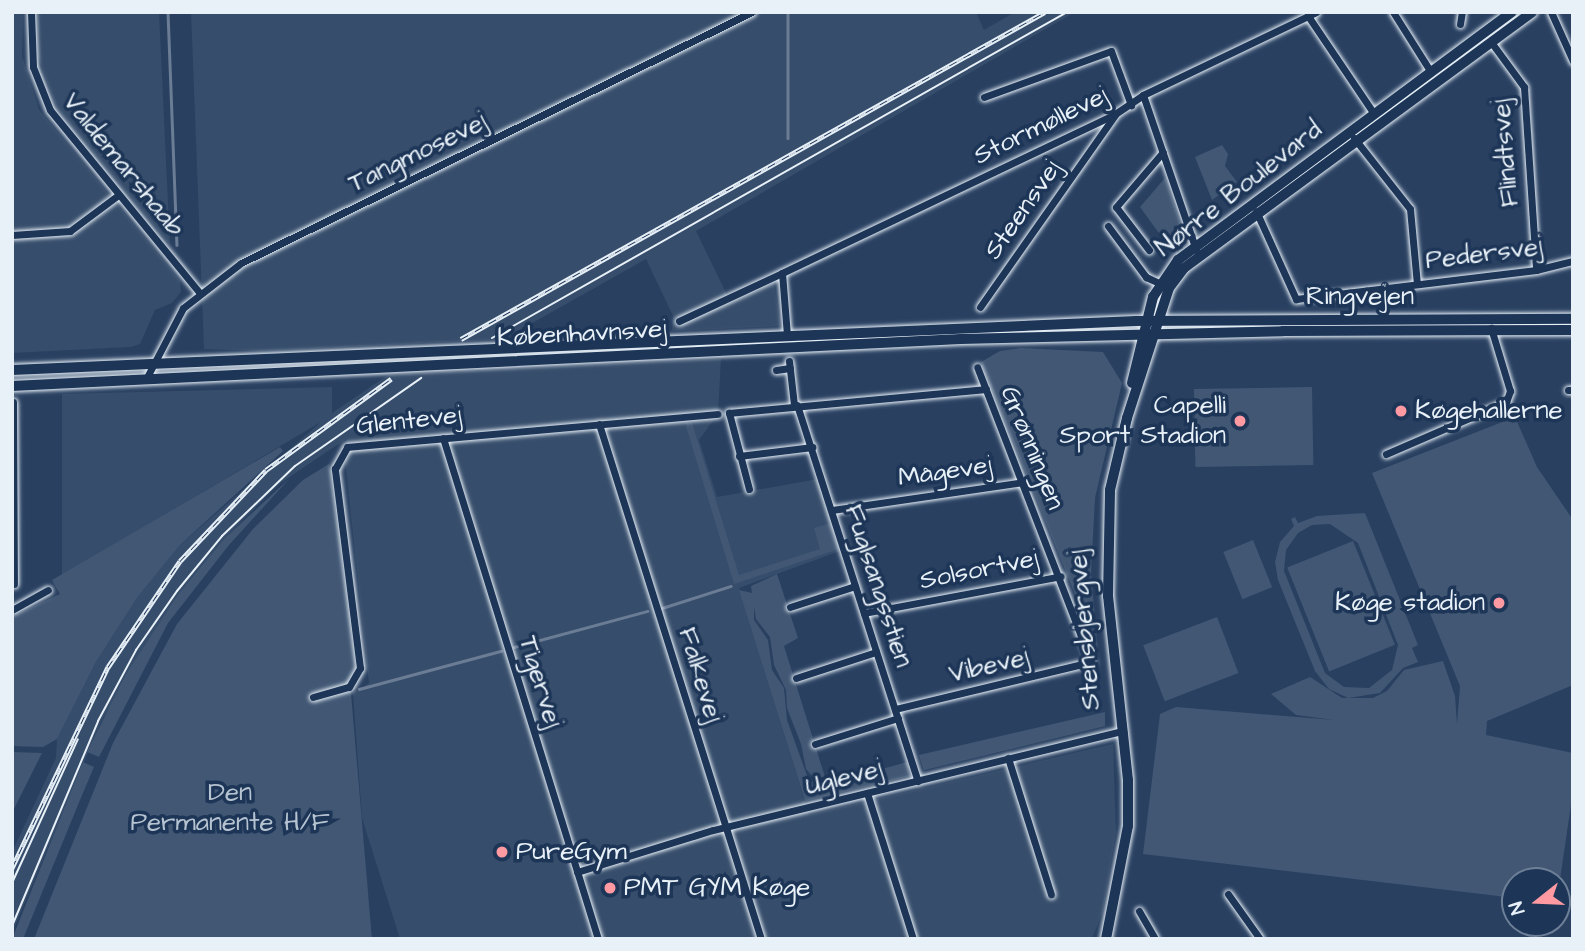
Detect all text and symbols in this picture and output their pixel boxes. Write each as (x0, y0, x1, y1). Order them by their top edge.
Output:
street label: Stormøllevej (969, 80, 1113, 172)
street label: Valdemarshaab (56, 87, 190, 243)
street label: Flindtsvej (1486, 98, 1526, 208)
street label: Tangmosevej (344, 106, 492, 200)
street label: Nørre Boulevard (1149, 114, 1329, 264)
street label: Steensvej (978, 155, 1068, 265)
street label: Pedersvej (1424, 231, 1544, 277)
street label: Ringvejen (1306, 281, 1414, 313)
street label: Københavnsvej (496, 314, 668, 354)
street label: Grønningen (993, 382, 1071, 514)
place label: Capelli Sport Stadion (1060, 390, 1226, 452)
place label: Køgehallerne (1415, 395, 1563, 427)
street label: Glentevej (355, 400, 463, 442)
marker: Køgehallerne (1393, 403, 1409, 419)
marker: Capelli Sport Stadion (1232, 413, 1248, 429)
street label: Mågevej (896, 450, 994, 494)
street label: Fuglsangsstien (837, 501, 919, 671)
street label: Solsortvej (917, 543, 1041, 597)
street label: Stensbjergvej (1062, 549, 1108, 711)
place label: Køge stadion (1335, 587, 1485, 619)
marker: Køge stadion (1491, 595, 1507, 611)
street label: Falkevej (671, 624, 729, 726)
street label: Tigervej (511, 632, 569, 732)
street label: Vibevej (946, 642, 1032, 690)
street label: Uglevej (802, 753, 886, 803)
park label: Den Permanente H/F (130, 777, 330, 838)
place label: PureGym (516, 836, 627, 868)
marker: PureGym (494, 844, 510, 860)
north arrow (1501, 867, 1571, 937)
place label: PMT GYM Køge (624, 872, 810, 904)
marker: PMT GYM Køge (602, 880, 618, 896)
text: N (1503, 898, 1532, 918)

